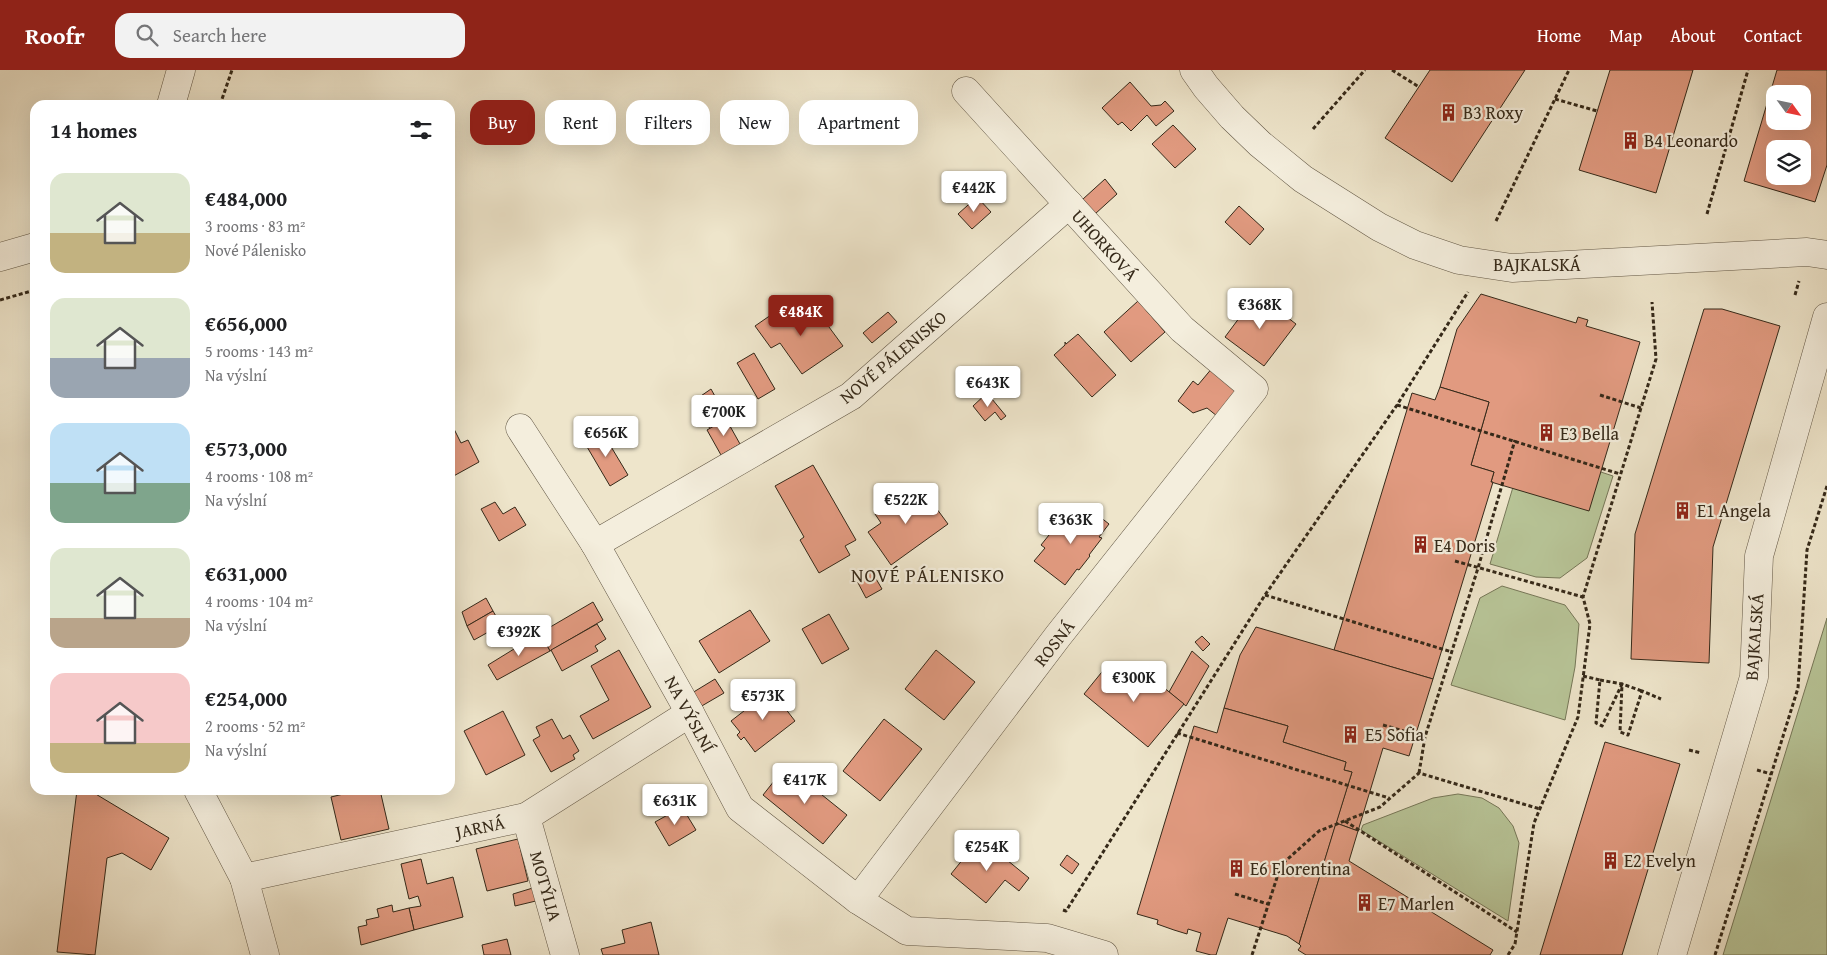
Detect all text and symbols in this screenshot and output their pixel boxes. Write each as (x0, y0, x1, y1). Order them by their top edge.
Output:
search box (115, 13, 465, 58)
text: Roofr (25, 18, 85, 53)
icon: search (133, 21, 161, 49)
text: Search here (173, 21, 267, 49)
text: Home (1537, 22, 1581, 49)
text: Map (1609, 22, 1642, 49)
text: About (1670, 22, 1716, 49)
text: Contact (1744, 22, 1802, 49)
north arrow (1766, 85, 1811, 130)
map controls (1766, 85, 1811, 185)
place label: B3 Roxy (1463, 99, 1523, 126)
chip: Buy (470, 100, 535, 145)
chip: Rent (545, 100, 616, 145)
chip: Filters (626, 100, 710, 145)
chip: New (720, 100, 789, 145)
chip: Apartment (799, 100, 918, 145)
building icon: B3 Roxy (1439, 102, 1459, 122)
text: 14 homes (50, 115, 137, 146)
icon: filters (407, 116, 435, 144)
place label: B4 Leonardo (1644, 127, 1738, 154)
building icon: B4 Leonardo (1620, 130, 1640, 150)
button: layers (1766, 140, 1811, 185)
pin: €442K (939, 170, 1009, 213)
text: €442K (952, 175, 996, 199)
text: €484,000 (205, 183, 287, 214)
icon: home (90, 193, 150, 253)
street label: UHORKOVÁ (1065, 203, 1145, 287)
text: 3 rooms · 83 m² (205, 214, 305, 238)
text: Nové Pálenisko (205, 238, 306, 262)
street label: BAJKALSKÁ (1493, 251, 1581, 278)
pin: €368K (1225, 288, 1295, 330)
text: €368K (1238, 292, 1282, 316)
pin: €484K (766, 294, 836, 337)
text: €484K (779, 299, 823, 323)
street label: NOVÉ PÁLENISKO (834, 304, 953, 410)
text: €656,000 (205, 308, 287, 339)
icon: home (90, 318, 150, 378)
text: 5 rooms · 143 m² (205, 339, 313, 363)
text: Na výslní (205, 363, 267, 387)
pin: €643K (953, 366, 1023, 408)
text: €643K (966, 370, 1010, 394)
pin: €700K (689, 394, 759, 437)
text: €700K (702, 399, 746, 423)
pin: €656K (571, 416, 641, 458)
text: €656K (584, 420, 628, 444)
place label: E3 Bella (1560, 420, 1619, 447)
building icon: E3 Bella (1536, 423, 1556, 443)
text: €573,000 (205, 433, 287, 464)
icon: home (90, 443, 150, 503)
text: 4 rooms · 108 m² (205, 464, 313, 488)
pin: €522K (871, 482, 941, 525)
text: €522K (884, 487, 928, 511)
text: Na výslní (205, 488, 267, 512)
place label: E1 Angela (1697, 497, 1771, 524)
building icon: E1 Angela (1673, 500, 1693, 520)
pin: €363K (1036, 502, 1106, 545)
text: €363K (1049, 507, 1093, 531)
place label: E4 Doris (1434, 532, 1495, 559)
building icon: E4 Doris (1410, 535, 1430, 555)
text: €631,000 (205, 558, 287, 589)
district label: NOVÉ PÁLENISKO (851, 561, 1005, 589)
icon: home (90, 568, 150, 628)
text: 4 rooms · 104 m² (205, 589, 313, 613)
street label: BAJKALSKÁ (1737, 592, 1771, 682)
text: Na výslní (205, 613, 267, 637)
pin: €392K (484, 614, 554, 657)
street label: ROSNÁ (1027, 614, 1081, 672)
text: €392K (497, 619, 541, 643)
pin: €300K (1099, 660, 1169, 703)
text: €300K (1112, 665, 1156, 689)
street label: NA VÝSLNÍ (658, 671, 722, 758)
pin: €573K (728, 678, 798, 721)
text: €254,000 (205, 683, 287, 714)
text: €573K (741, 683, 785, 707)
icon: home (90, 693, 150, 753)
text: 2 rooms · 52 m² (205, 714, 305, 738)
place label: E5 Sofia (1365, 721, 1425, 748)
building icon: E5 Sofia (1341, 724, 1361, 744)
text: Na výslní (205, 738, 267, 762)
pin: €417K (770, 762, 840, 805)
text: €417K (783, 767, 827, 791)
pin: €631K (640, 784, 710, 826)
text: €631K (653, 788, 697, 812)
street label: JARNÁ (451, 809, 507, 846)
pin: €254K (952, 830, 1022, 872)
text: €254K (965, 834, 1009, 858)
place label: E2 Evelyn (1624, 847, 1696, 874)
street label: MOTÝLIA (523, 848, 569, 924)
building icon: E2 Evelyn (1600, 850, 1620, 870)
place label: E6 Florentina (1250, 855, 1351, 882)
building icon: E6 Florentina (1226, 858, 1246, 878)
place label: E7 Marlen (1378, 890, 1454, 917)
building icon: E7 Marlen (1354, 893, 1374, 913)

